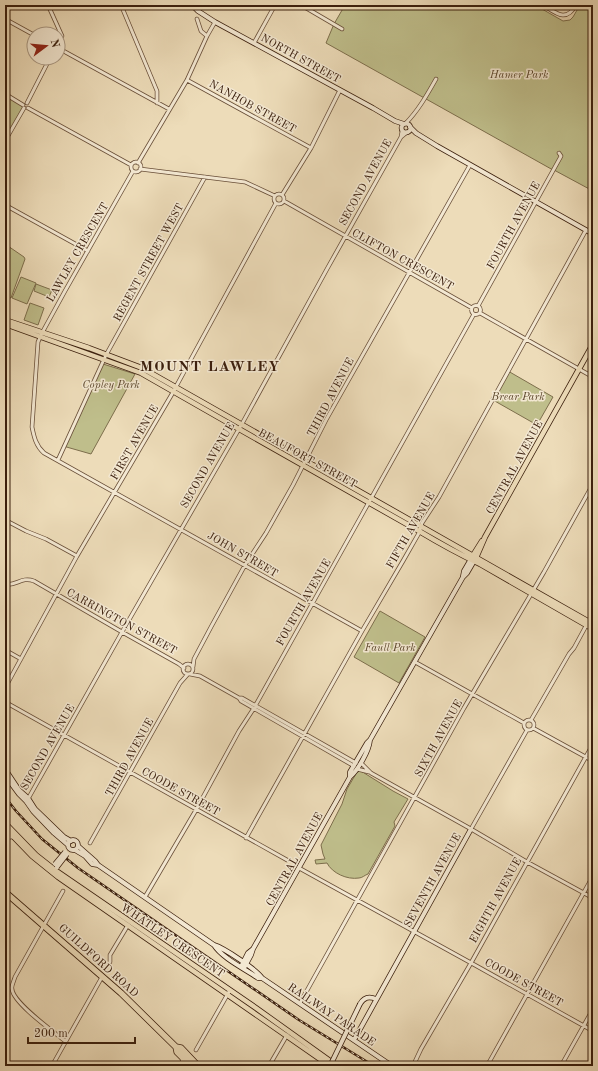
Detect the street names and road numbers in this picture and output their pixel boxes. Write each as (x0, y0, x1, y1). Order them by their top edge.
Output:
street label: NORTH STREET (259, 33, 342, 86)
street label: NANHOB STREET (207, 79, 298, 136)
street label: SECOND AVENUE (338, 138, 395, 228)
street label: FOURTH AVENUE (486, 180, 543, 271)
street label: LAWLEY CRESCENT (45, 201, 111, 304)
street label: REGENT STREET WEST (112, 202, 186, 324)
street label: CLIFTON CRESCENT (350, 228, 455, 293)
street label: THIRD AVENUE (306, 356, 357, 439)
street label: FIRST AVENUE (109, 403, 161, 482)
street label: CENTRAL AVENUE (485, 419, 546, 516)
street label: SECOND AVENUE (179, 421, 237, 510)
street label: BEAUFORT STREET (256, 428, 359, 491)
street label: FIFTH AVENUE (385, 491, 438, 571)
street label: JOHN STREET (205, 531, 280, 580)
street label: FOURTH AVENUE (275, 557, 334, 648)
street label: CARRINGTON STREET (64, 587, 178, 657)
street label: SIXTH AVENUE (414, 698, 465, 779)
street label: SECOND AVENUE (19, 703, 77, 792)
street label: THIRD AVENUE (104, 717, 156, 799)
street label: COODE STREET (139, 766, 221, 818)
street label: CENTRAL AVENUE (265, 811, 326, 908)
street label: SEVENTH AVENUE (403, 832, 464, 930)
street label: EIGHTH AVENUE (468, 856, 524, 945)
street label: WHATLEY CRESCENT (118, 902, 226, 980)
street label: GUILDFORD ROAD (56, 922, 140, 1000)
street label: COODE STREET (482, 957, 564, 1009)
street label: RAILWAY PARADE (285, 982, 377, 1049)

